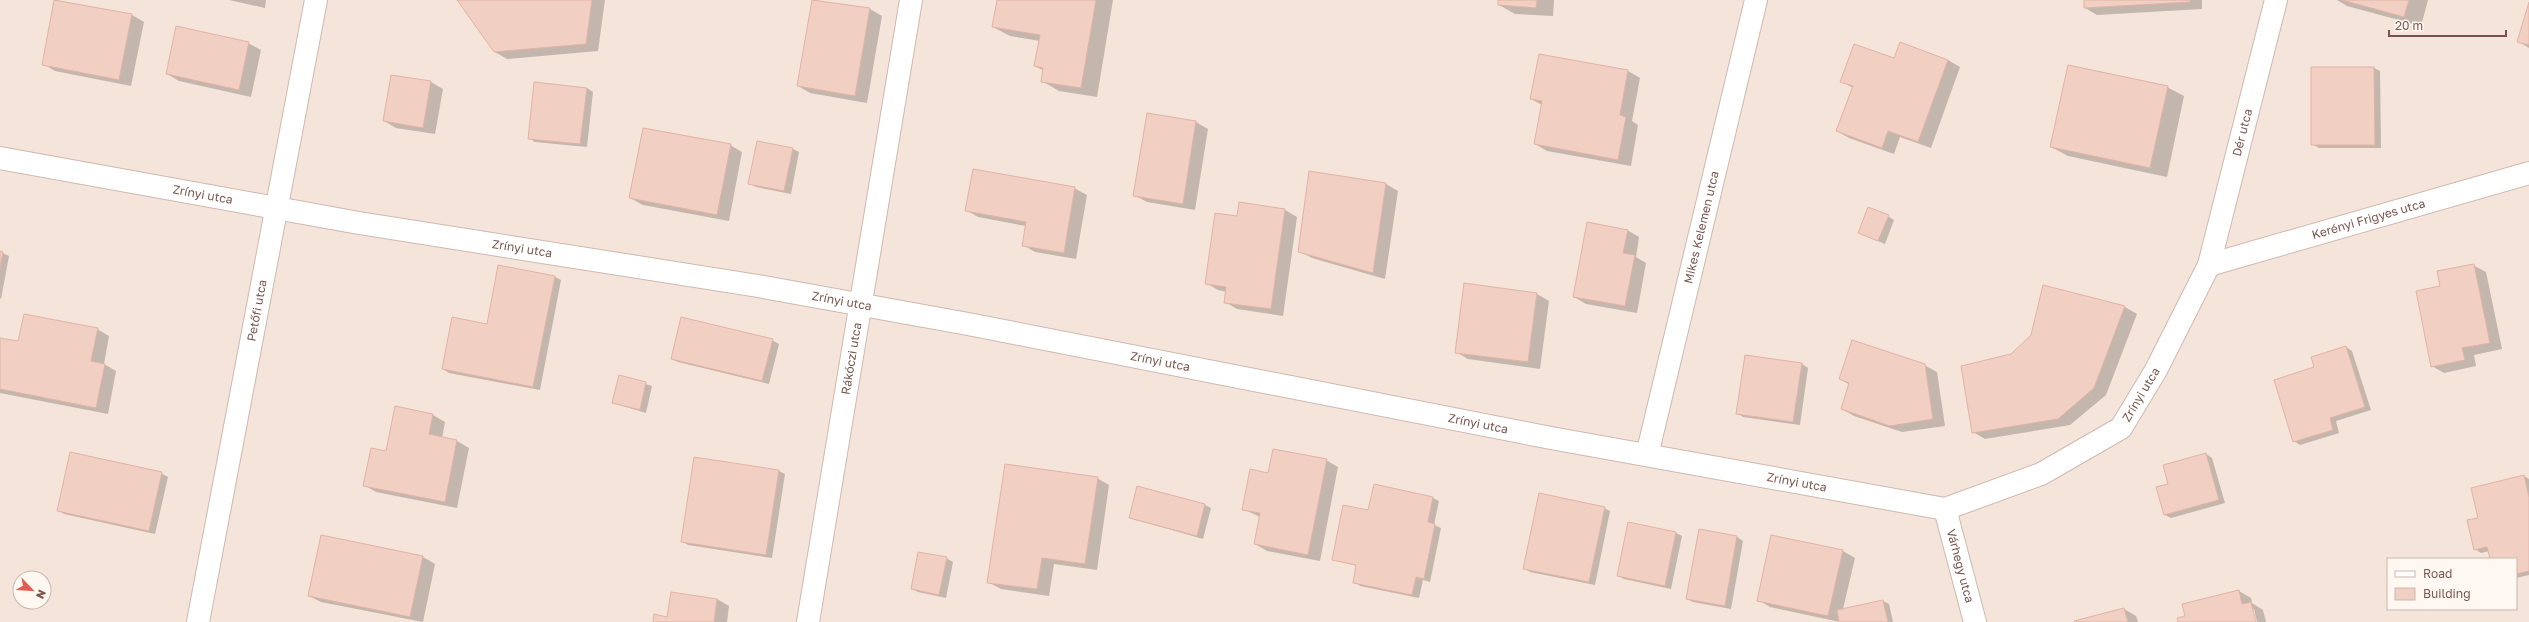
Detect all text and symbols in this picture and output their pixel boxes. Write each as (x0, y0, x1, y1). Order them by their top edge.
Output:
scale bar (2389, 12, 2506, 38)
text: 20 m (2395, 18, 2423, 33)
street label: Dér utca (2229, 107, 2255, 158)
street label: Mikes Kelemen utca (1680, 169, 1722, 285)
street label: Zrínyi utca (172, 181, 234, 207)
street label: Kerényi Frigyes utca (2310, 195, 2427, 242)
street label: Zrínyi utca (491, 236, 553, 260)
street label: Petőfi utca (243, 278, 270, 343)
street label: Zrínyi utca (811, 288, 873, 313)
street label: Rákóczi utca (838, 321, 864, 396)
street label: Zrínyi utca (1129, 348, 1191, 374)
street label: Zrínyi utca (2119, 365, 2163, 424)
street label: Zrínyi utca (1447, 410, 1509, 436)
street label: Zrínyi utca (1766, 469, 1828, 495)
street label: Várhegy utca (1944, 527, 1978, 604)
legend (2387, 558, 2517, 610)
text: Road (2423, 566, 2452, 581)
north arrow (12, 570, 52, 610)
text: Building (2423, 586, 2471, 601)
text: N (34, 588, 49, 601)

